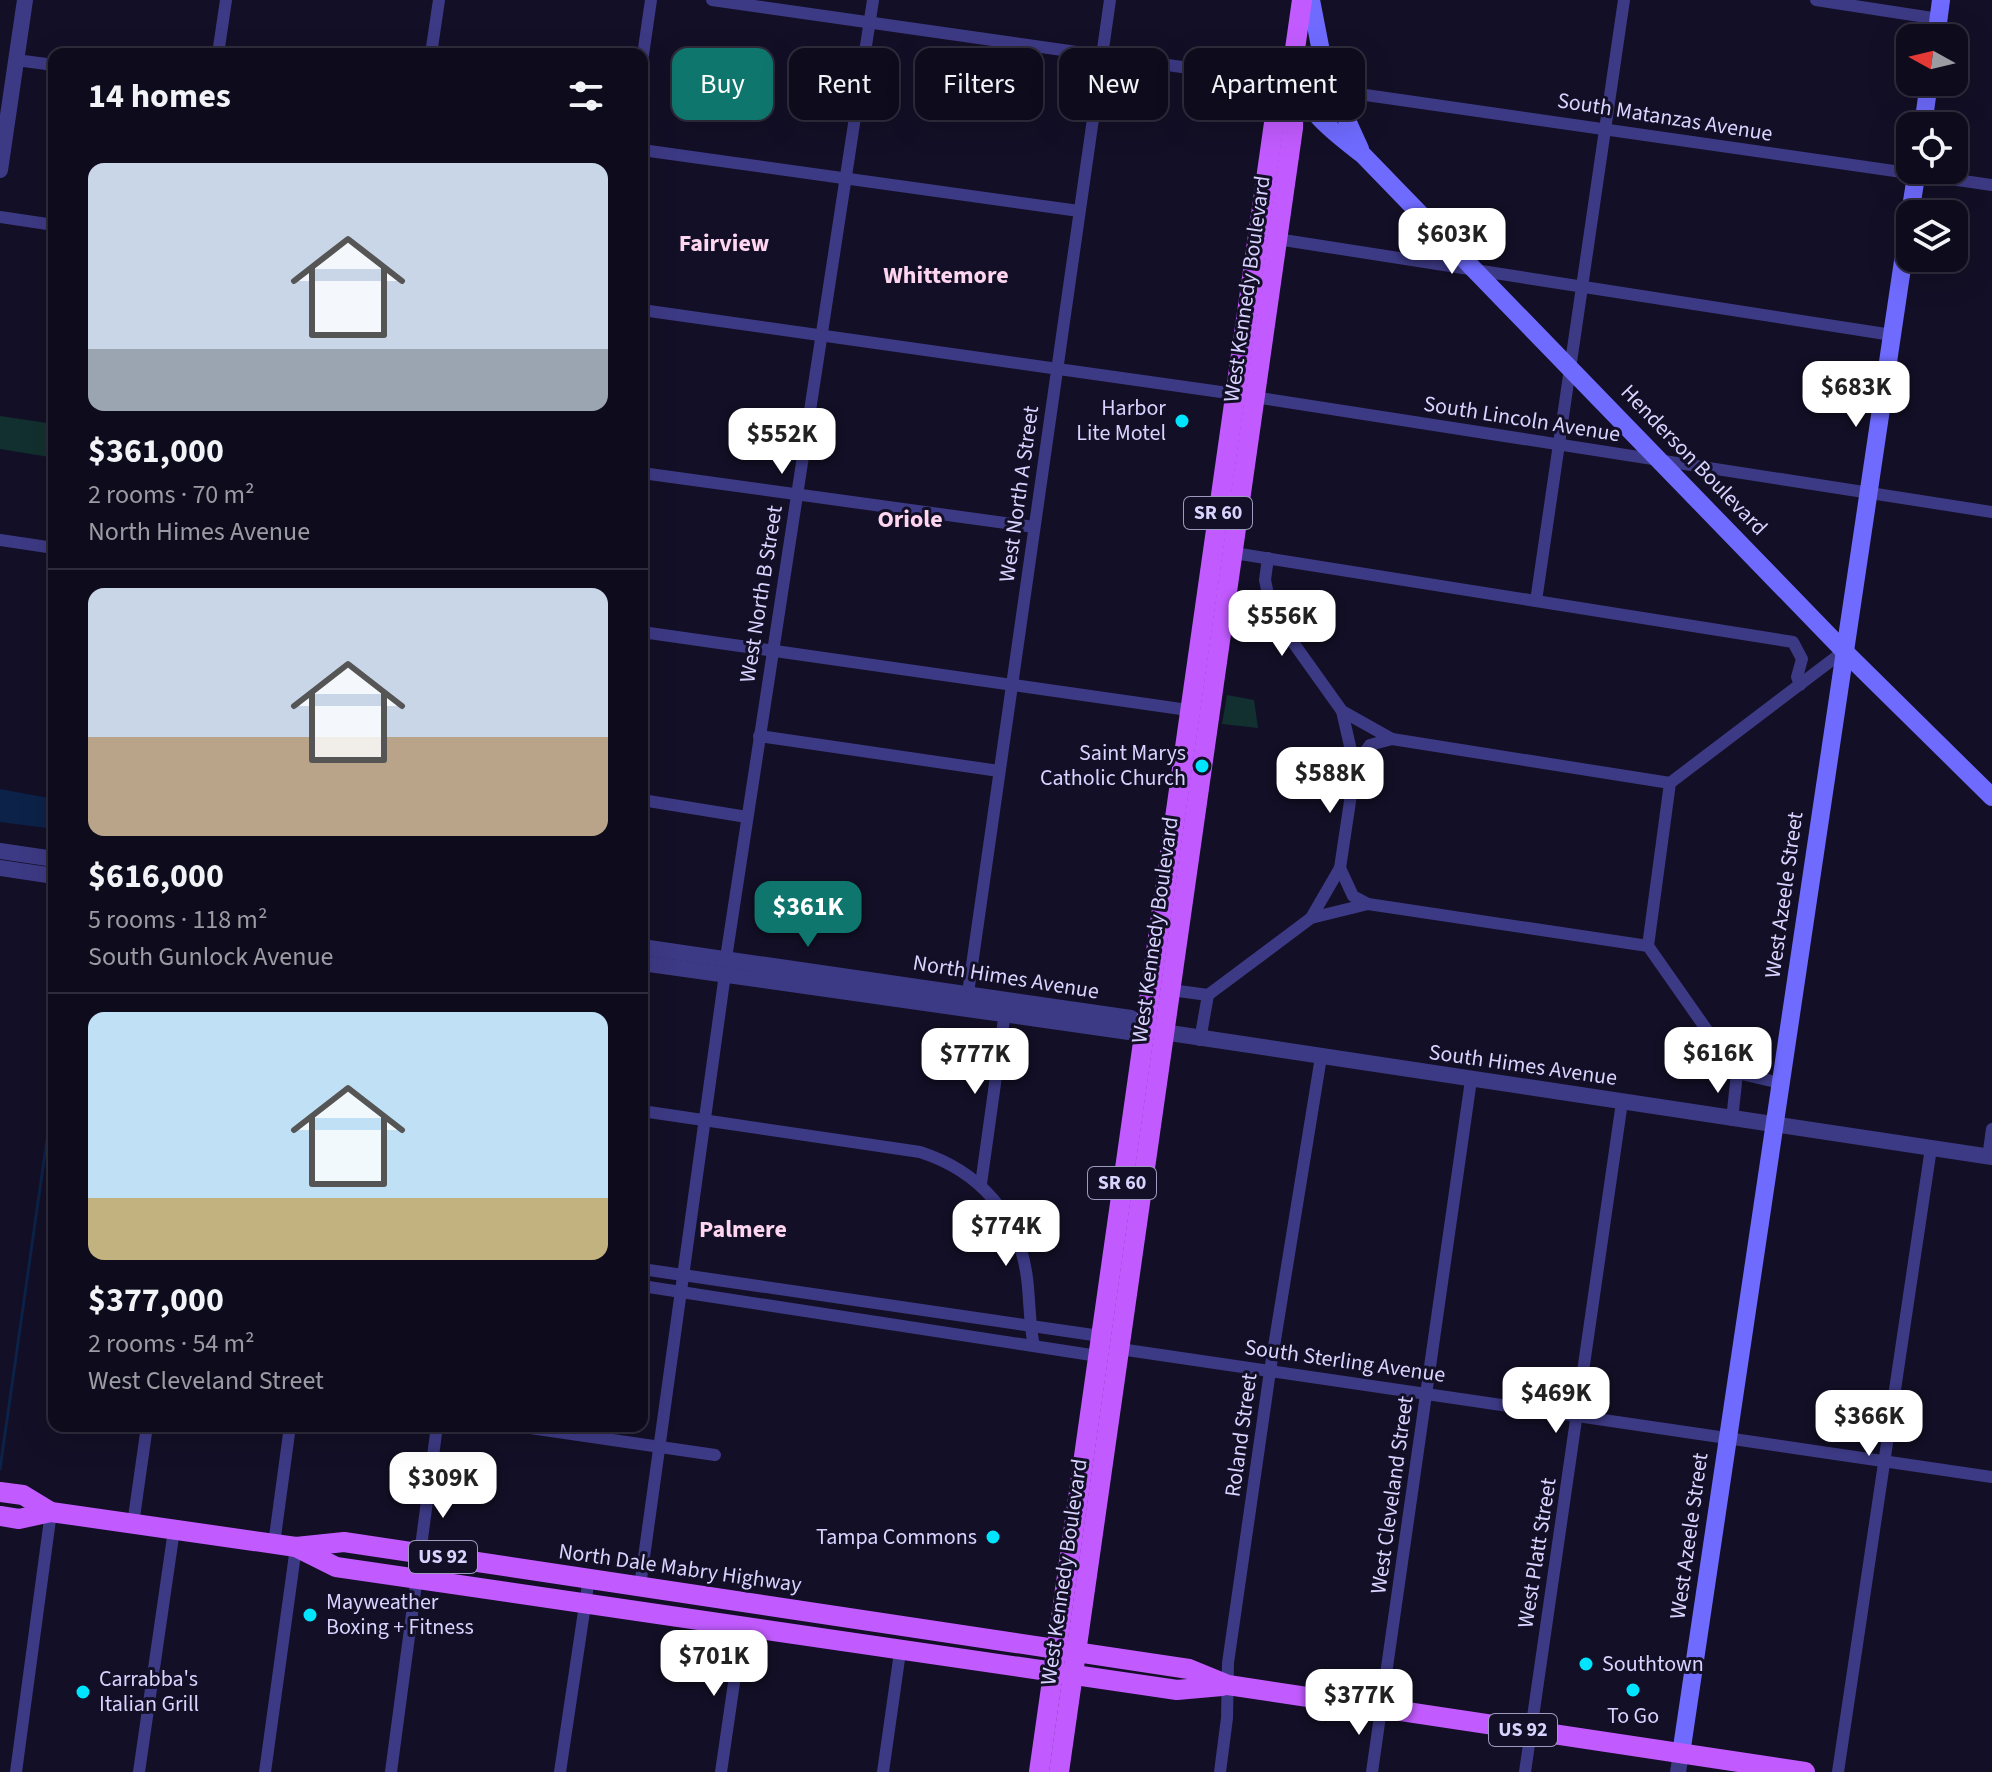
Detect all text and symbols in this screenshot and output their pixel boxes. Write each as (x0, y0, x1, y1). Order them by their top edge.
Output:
north arrow (1896, 24, 1968, 96)
map controls (1896, 24, 1968, 272)
chip: Buy (672, 48, 773, 120)
chip: Rent (789, 48, 899, 120)
chip: Filters (915, 48, 1043, 120)
chip: New (1059, 48, 1168, 120)
chip: Apartment (1184, 48, 1365, 120)
text: 14 homes (88, 72, 231, 121)
icon: filters (564, 74, 608, 118)
street label: South Matanzas Avenue (1555, 84, 1775, 150)
button: locate (1896, 112, 1968, 184)
street label: West Kennedy Boulevard (1215, 174, 1279, 404)
button: layers (1896, 200, 1968, 272)
pin: $603K (1396, 208, 1508, 276)
icon: home (276, 215, 420, 359)
text: $603K (1417, 215, 1487, 252)
district label: Fairview (679, 226, 770, 261)
district label: Whittemore (883, 258, 1009, 293)
pin: $683K (1800, 361, 1912, 429)
text: $683K (1821, 368, 1891, 405)
street label: Henderson Boulevard (1613, 377, 1775, 543)
street label: South Lincoln Avenue (1421, 388, 1623, 450)
place label: Harbor Lite Motel (1076, 392, 1166, 449)
street label: West North A Street (991, 403, 1047, 584)
pin: $552K (726, 408, 838, 476)
marker: Harbor Lite Motel (1173, 412, 1191, 430)
text: $552K (747, 415, 817, 452)
text: $361,000 (88, 427, 224, 476)
text: 2 rooms · 70 m² (88, 476, 255, 513)
road number: SR 60 (1184, 497, 1252, 529)
district label: Oriole (877, 502, 943, 537)
street label: West North B Street (731, 503, 791, 685)
text: North Himes Avenue (88, 513, 310, 550)
pin: $556K (1226, 590, 1338, 658)
text: $556K (1247, 597, 1317, 634)
icon: home (276, 640, 420, 784)
place label: Saint Marys Catholic Church (1040, 737, 1186, 794)
pin: $588K (1274, 747, 1386, 815)
text: $588K (1295, 754, 1365, 791)
marker: Saint Marys Catholic Church (1193, 757, 1211, 775)
street label: West Azeele Street (1756, 809, 1812, 980)
street label: West Kennedy Boulevard (1123, 815, 1187, 1045)
text: $616,000 (88, 852, 224, 901)
pin: $361K (752, 881, 864, 949)
text: $361K (773, 888, 843, 925)
text: 5 rooms · 118 m² (88, 901, 267, 938)
text: South Gunlock Avenue (88, 938, 333, 975)
street label: North Himes Avenue (911, 946, 1101, 1008)
pin: $616K (1662, 1027, 1774, 1095)
pin: $777K (919, 1028, 1031, 1096)
text: $616K (1683, 1034, 1753, 1071)
text: $777K (940, 1035, 1010, 1072)
street label: South Himes Avenue (1427, 1036, 1619, 1094)
icon: home (276, 1064, 420, 1208)
road number: SR 60 (1088, 1167, 1156, 1199)
pin: $774K (950, 1200, 1062, 1268)
text: $774K (971, 1207, 1041, 1244)
district label: Palmere (699, 1212, 787, 1247)
text: $377,000 (88, 1276, 224, 1325)
text: 2 rooms · 54 m² (88, 1325, 255, 1362)
street label: South Sterling Avenue (1242, 1331, 1448, 1391)
text: West Cleveland Street (88, 1362, 324, 1399)
pin: $469K (1500, 1367, 1612, 1435)
street label: Roland Street (1216, 1370, 1266, 1499)
text: $469K (1521, 1374, 1591, 1411)
pin: $366K (1813, 1390, 1925, 1458)
street label: West Cleveland Street (1362, 1393, 1422, 1596)
text: $366K (1834, 1397, 1904, 1434)
street label: West Azeele Street (1661, 1450, 1717, 1621)
pin: $309K (387, 1452, 499, 1520)
street label: West Kennedy Boulevard (1032, 1457, 1096, 1687)
text: $309K (408, 1459, 478, 1496)
street label: West Platt Street (1509, 1475, 1565, 1630)
place label: Tampa Commons (816, 1521, 977, 1553)
marker: Tampa Commons (984, 1528, 1002, 1546)
street label: North Dale Mabry Highway (556, 1535, 804, 1601)
road number: US 92 (409, 1541, 477, 1573)
place label: Mayweather Boxing + Fitness (326, 1586, 474, 1643)
marker: Mayweather Boxing + Fitness (301, 1606, 319, 1624)
pin: $701K (658, 1630, 770, 1698)
text: $701K (679, 1637, 749, 1674)
place label: Southtown (1602, 1648, 1704, 1680)
marker: Southtown (1577, 1655, 1595, 1673)
place label: Carrabba's Italian Grill (99, 1663, 199, 1720)
pin: $377K (1303, 1669, 1415, 1737)
text: $377K (1324, 1676, 1394, 1713)
marker: To Go (1624, 1681, 1642, 1699)
marker: Carrabba's Italian Grill (74, 1683, 92, 1701)
place label: To Go (1607, 1700, 1659, 1732)
road number: US 92 (1489, 1714, 1557, 1746)

